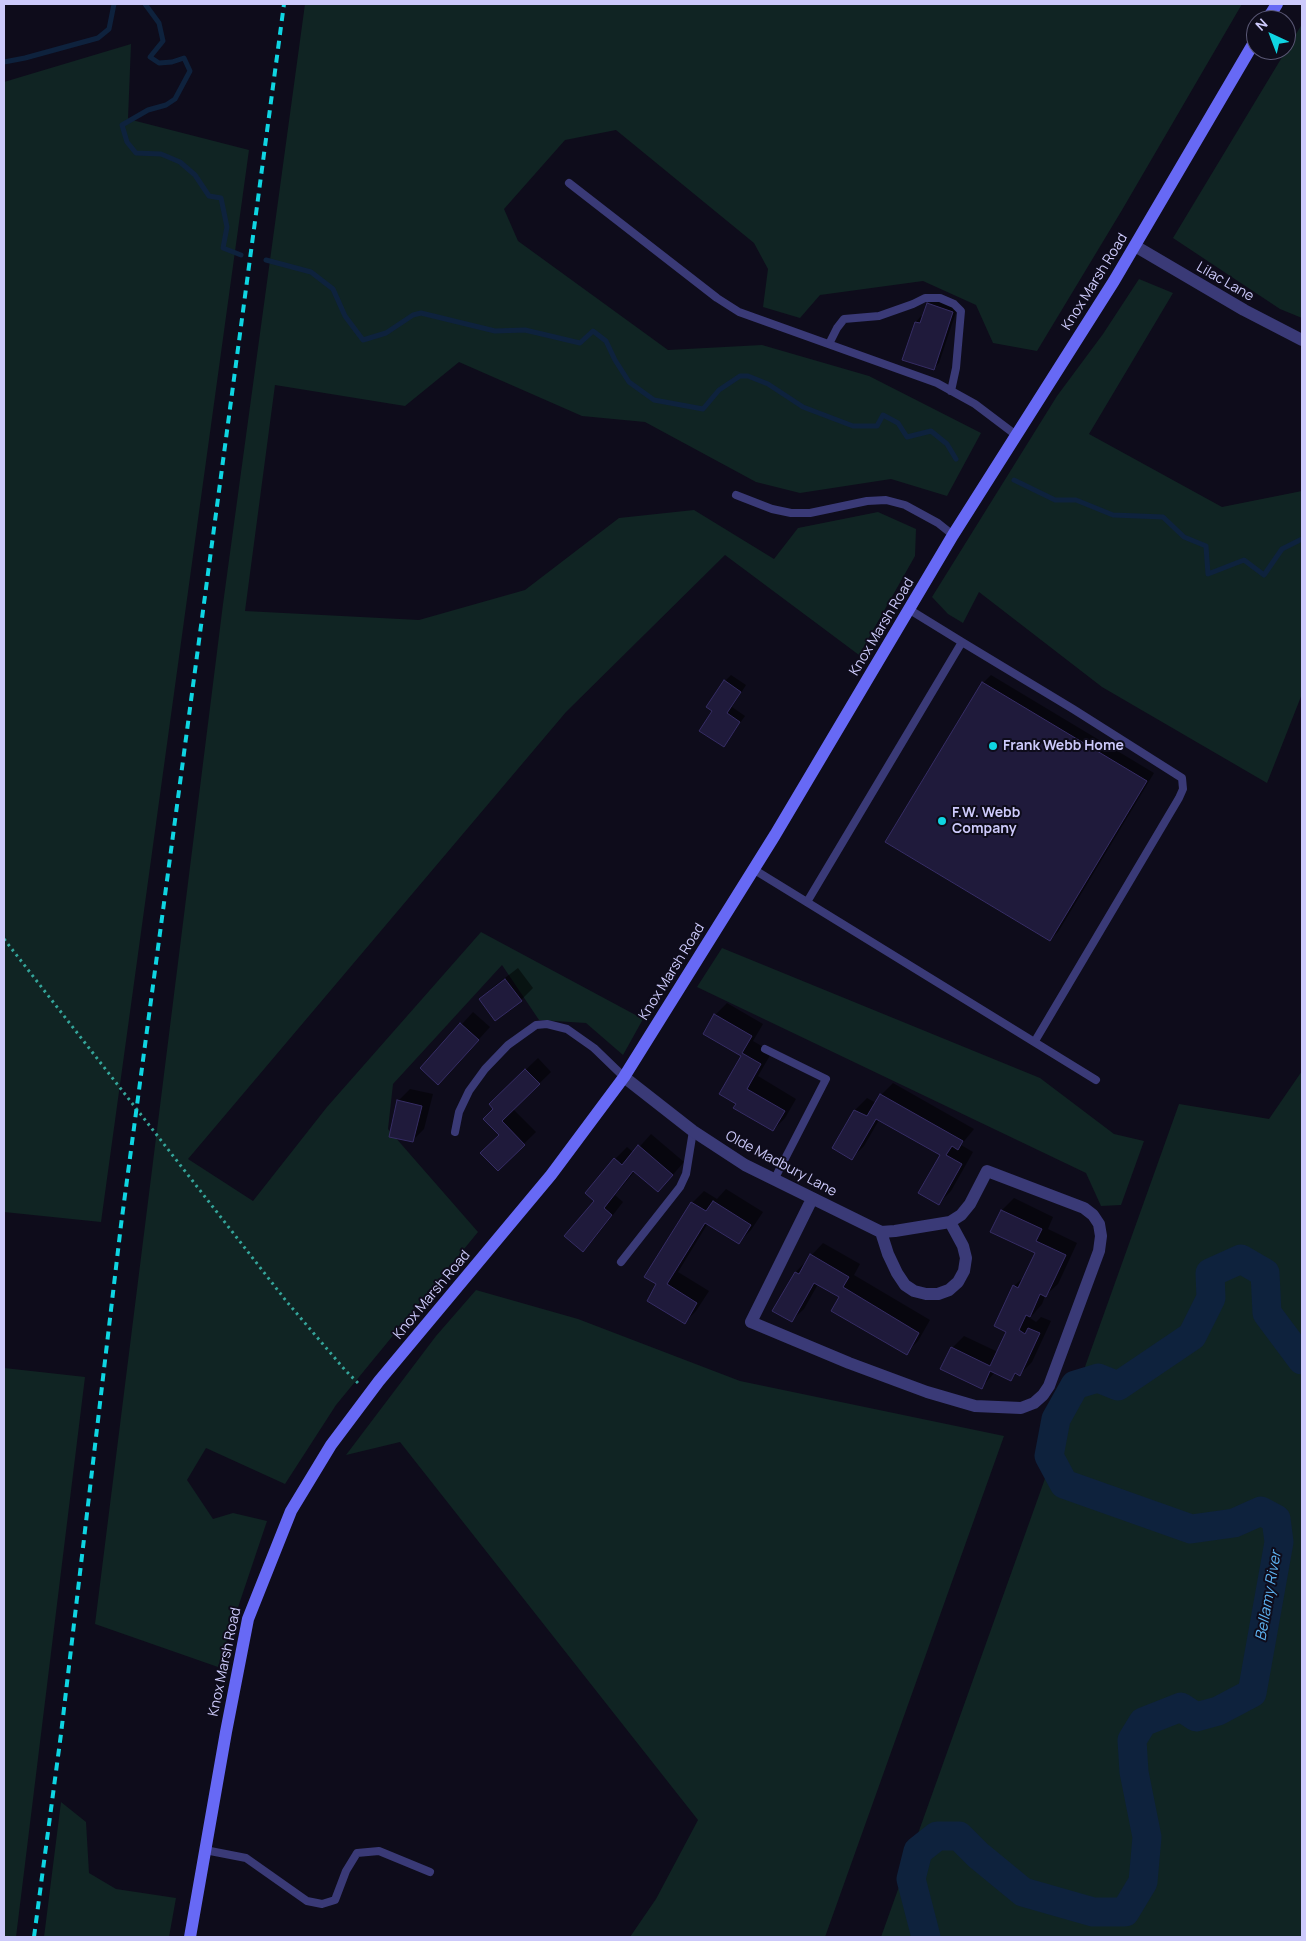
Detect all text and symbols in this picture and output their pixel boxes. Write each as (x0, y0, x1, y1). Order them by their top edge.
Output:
north arrow (1246, 10, 1296, 60)
text: N (1251, 14, 1271, 35)
street label: Knox Marsh Road (1059, 231, 1131, 333)
street label: Lilac Lane (1193, 259, 1257, 305)
street label: Knox Marsh Road (846, 575, 918, 679)
place label: Frank Webb Home (1003, 738, 1124, 754)
marker: Frank Webb Home (987, 740, 999, 752)
place label: F.W. Webb Company (952, 805, 1020, 838)
marker: F.W. Webb Company (936, 815, 948, 827)
street label: Knox Marsh Road (636, 921, 708, 1023)
street label: Olde Madbury Lane (722, 1128, 840, 1200)
street label: Knox Marsh Road (390, 1247, 474, 1343)
water label: Bellamy River (1252, 1550, 1286, 1642)
street label: Knox Marsh Road (205, 1606, 245, 1718)

